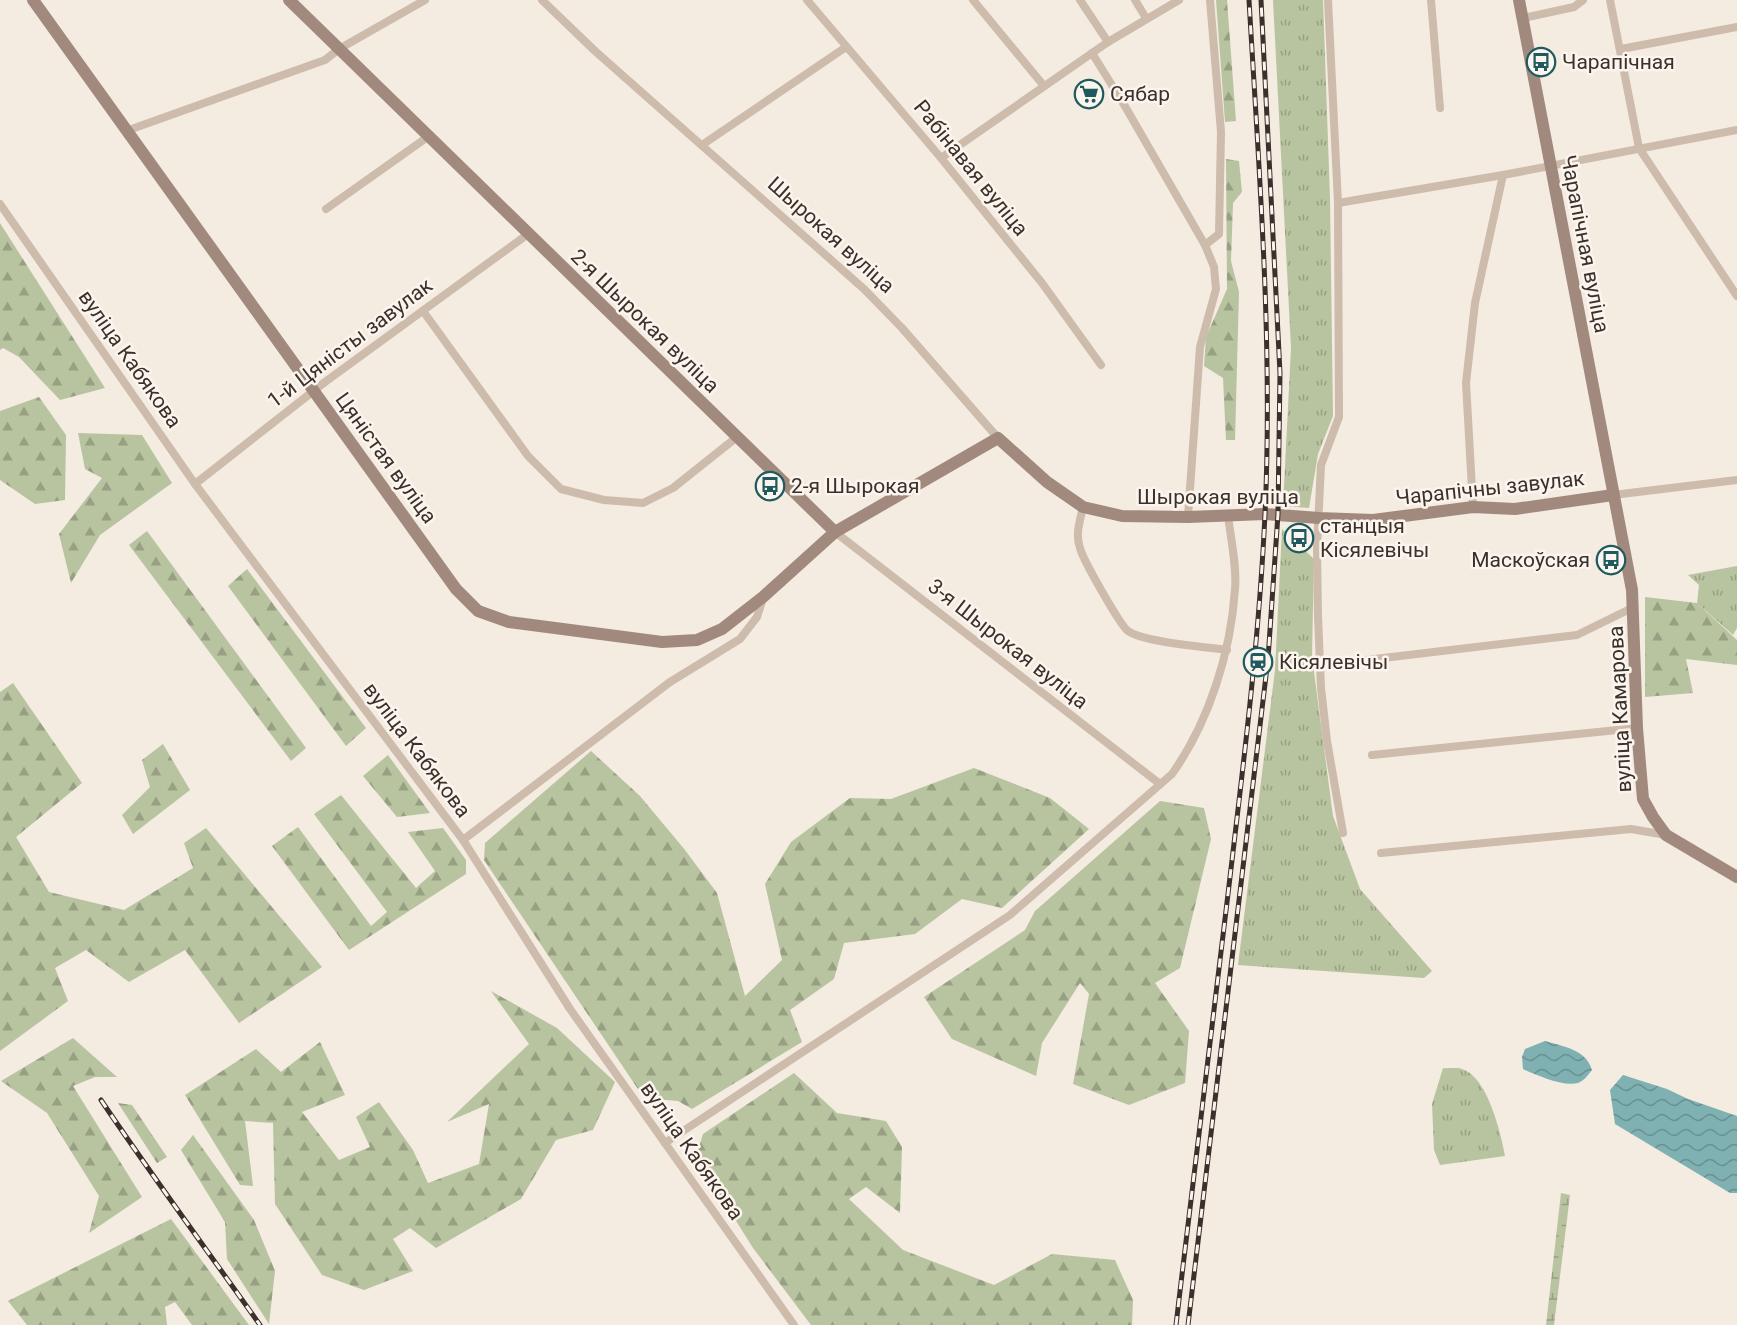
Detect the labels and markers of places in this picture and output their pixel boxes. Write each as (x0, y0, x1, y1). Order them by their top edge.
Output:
bus stop icon: Чарапічная (1525, 46, 1557, 78)
place label: Чарапічная (1562, 50, 1675, 74)
supermarket icon: Сябар (1073, 78, 1105, 110)
place label: Сябар (1110, 82, 1170, 106)
bus stop icon: 2-я Шырокая (754, 470, 786, 502)
place label: 2-я Шырокая (791, 474, 919, 498)
place label: станцыя Кісялевічы (1320, 514, 1429, 562)
bus stop icon: станцыя Кісялевічы (1283, 522, 1315, 554)
bus stop icon: Маскоўская (1595, 544, 1627, 576)
place label: Маскоўская (1471, 548, 1590, 572)
station icon: Кісялевічы (1242, 646, 1274, 678)
place label: Кісялевічы (1279, 650, 1388, 674)

